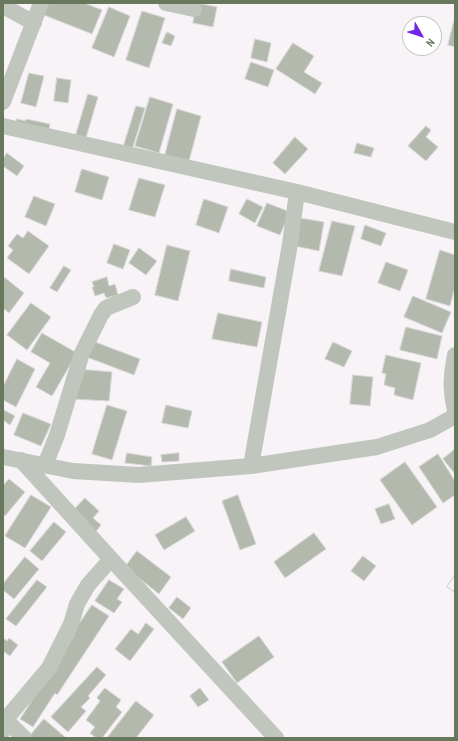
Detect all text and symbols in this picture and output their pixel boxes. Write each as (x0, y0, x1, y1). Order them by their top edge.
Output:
north arrow (402, 16, 442, 56)
text: N (423, 36, 438, 50)

